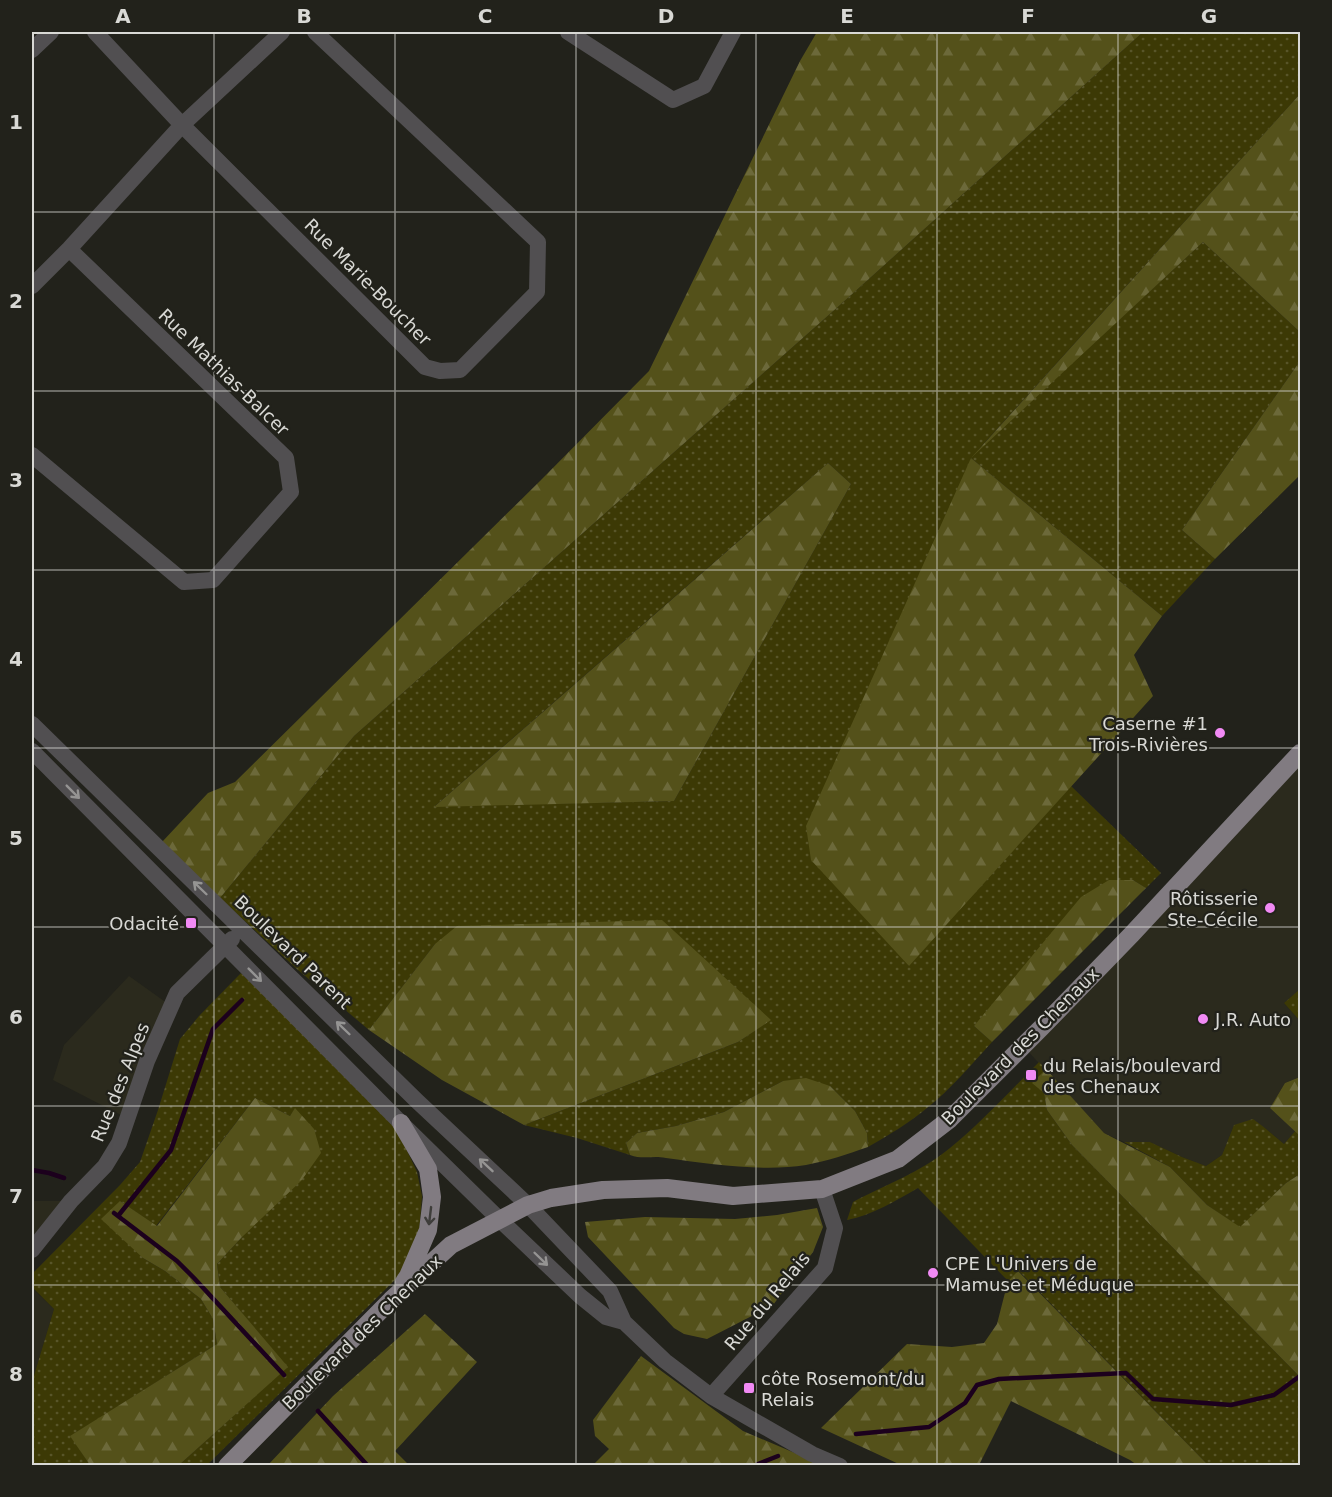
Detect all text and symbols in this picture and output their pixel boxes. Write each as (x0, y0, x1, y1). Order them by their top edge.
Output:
text: A (115, 4, 131, 28)
text: B (296, 4, 312, 28)
text: C (478, 4, 492, 28)
text: D (658, 4, 674, 28)
text: E (840, 4, 854, 28)
text: F (1021, 4, 1035, 28)
text: G (1201, 4, 1217, 28)
text: 1 (9, 110, 23, 134)
street label: Rue Marie-Boucher (300, 214, 436, 350)
text: 2 (9, 289, 23, 313)
street label: Rue Mathias-Balcer (155, 304, 294, 440)
text: 3 (9, 468, 23, 492)
text: 4 (9, 647, 23, 671)
place label: Caserne #1 Trois-Rivières (1088, 713, 1208, 755)
marker: Caserne #1 Trois-Rivières (1213, 726, 1227, 740)
one-way arrow (65, 784, 80, 799)
text: 5 (9, 826, 23, 850)
one-way arrow (192, 880, 207, 895)
place label: Rôtisserie Ste-Cécile (1167, 888, 1258, 930)
street label: Boulevard Parent (230, 891, 356, 1013)
marker: Rôtisserie Ste-Cécile (1263, 901, 1277, 915)
place label: Odacité (109, 913, 179, 934)
marker: Odacité (184, 916, 198, 930)
street label: Boulevard des Chenaux (937, 963, 1103, 1129)
one-way arrow (247, 968, 262, 983)
text: 6 (9, 1005, 23, 1029)
place label: J.R. Auto (1214, 1009, 1291, 1030)
marker: J.R. Auto (1196, 1012, 1210, 1026)
street label: Rue des Alpes (87, 1019, 153, 1145)
one-way arrow (335, 1021, 350, 1035)
place label: du Relais/boulevard des Chenaux (1043, 1055, 1221, 1097)
marker: du Relais/boulevard des Chenaux (1024, 1068, 1038, 1082)
one-way arrow (478, 1158, 493, 1172)
text: 7 (9, 1184, 23, 1208)
one-way arrow (424, 1205, 435, 1225)
street label: Rue du Relais (720, 1248, 814, 1354)
street label: Boulevard des Chenaux (278, 1250, 446, 1414)
one-way arrow (534, 1252, 549, 1267)
place label: CPE L'Univers de Mamuse et Méduque (945, 1253, 1134, 1295)
marker: CPE L'Univers de Mamuse et Méduque (926, 1266, 940, 1280)
text: 8 (9, 1362, 23, 1386)
place label: côte Rosemont/du Relais (761, 1368, 925, 1410)
marker: côte Rosemont/du Relais (742, 1381, 756, 1395)

